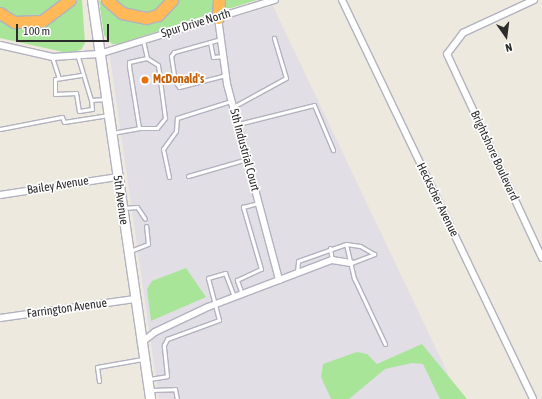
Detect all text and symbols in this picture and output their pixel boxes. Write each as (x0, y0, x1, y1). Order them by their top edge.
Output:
street label: Spur Drive North (159, 7, 233, 41)
scale bar (18, 16, 111, 42)
north arrow (486, 16, 526, 56)
text: 100 m (23, 24, 50, 38)
text: N (504, 41, 514, 54)
place label: McDonald's (153, 73, 204, 87)
marker: McDonald's (140, 75, 150, 85)
street label: 5th Industrial Court (226, 107, 262, 193)
street label: Brightshore Boulevard (467, 109, 521, 203)
street label: Heckscher Avenue (413, 161, 461, 239)
street label: Bailey Avenue (26, 174, 90, 198)
street label: 5th Avenue (109, 174, 131, 226)
street label: Farrington Avenue (26, 296, 108, 322)

